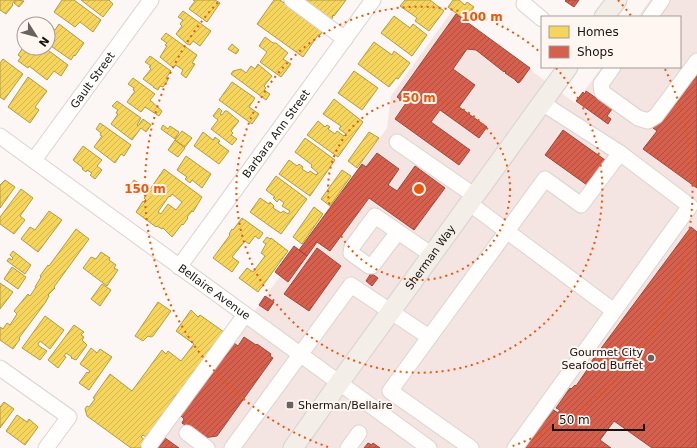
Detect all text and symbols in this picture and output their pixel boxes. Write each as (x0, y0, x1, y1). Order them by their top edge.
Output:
text: 100 m (461, 10, 503, 24)
north arrow (16, 16, 56, 56)
legend (541, 16, 681, 68)
text: Homes (577, 25, 619, 39)
text: N (36, 34, 52, 49)
text: Shops (577, 45, 613, 59)
street label: Gault Street (68, 49, 118, 111)
street label: Barbara Ann Street (240, 86, 313, 180)
text: 50 m (402, 91, 436, 105)
text: 150 m (124, 182, 166, 196)
centre of rings (412, 182, 426, 196)
street label: Sherman Way (402, 222, 458, 292)
street label: Bellaire Avenue (176, 261, 253, 322)
place label: Gourmet City Seafood Buffet (562, 346, 644, 372)
marker: Gourmet City Seafood Buffet (646, 353, 656, 363)
place label: Sherman/Bellaire (298, 399, 393, 412)
marker: Sherman/Bellaire (285, 400, 295, 410)
scale bar (553, 406, 644, 432)
text: 50 m (559, 413, 590, 427)

